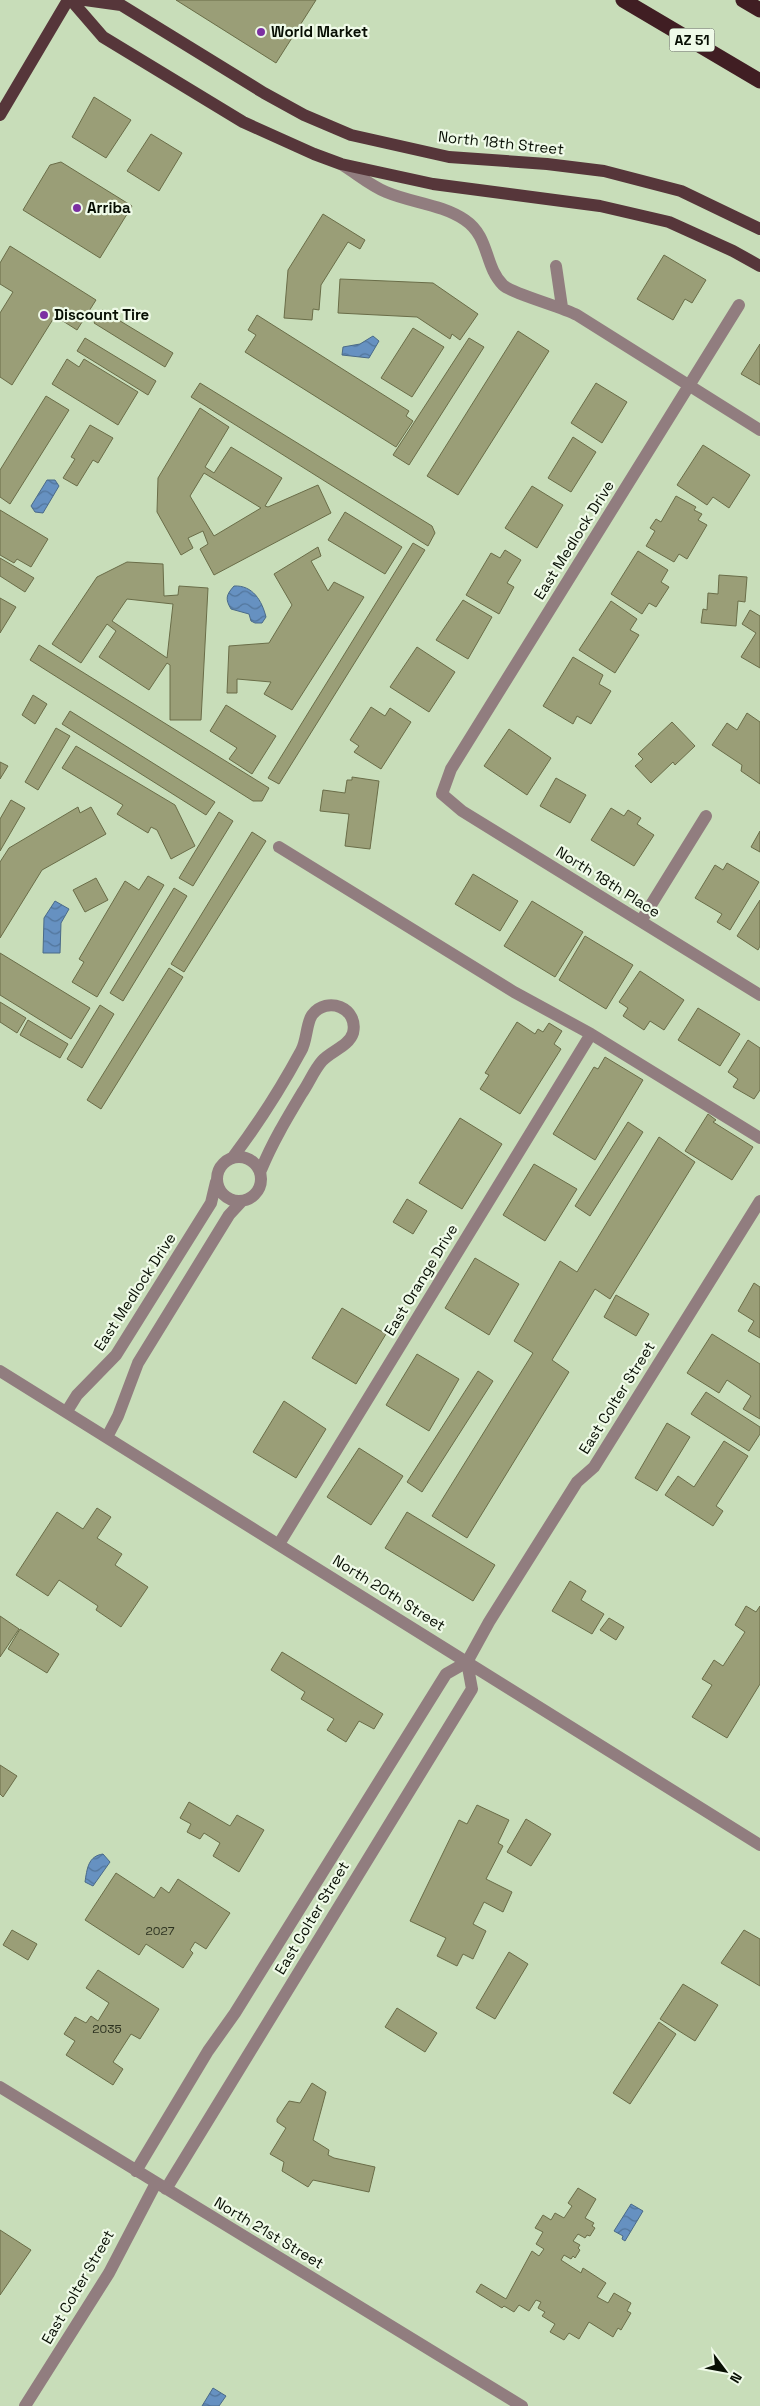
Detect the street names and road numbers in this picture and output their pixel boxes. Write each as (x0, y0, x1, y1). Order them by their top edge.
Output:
road number: AZ 51 (670, 28, 714, 52)
street label: North 18th Street (437, 126, 565, 159)
street label: East Medlock Drive (529, 477, 618, 603)
street label: North 18th Place (553, 842, 664, 921)
street label: East Orange Drive (380, 1220, 461, 1339)
street label: East Medlock Drive (89, 1229, 180, 1354)
street label: East Colter Street (574, 1338, 659, 1457)
street label: North 20th Street (329, 1550, 449, 1635)
street label: East Colter Street (270, 1858, 353, 1978)
street label: North 21st Street (211, 2192, 328, 2273)
street label: East Colter Street (37, 2226, 118, 2347)

